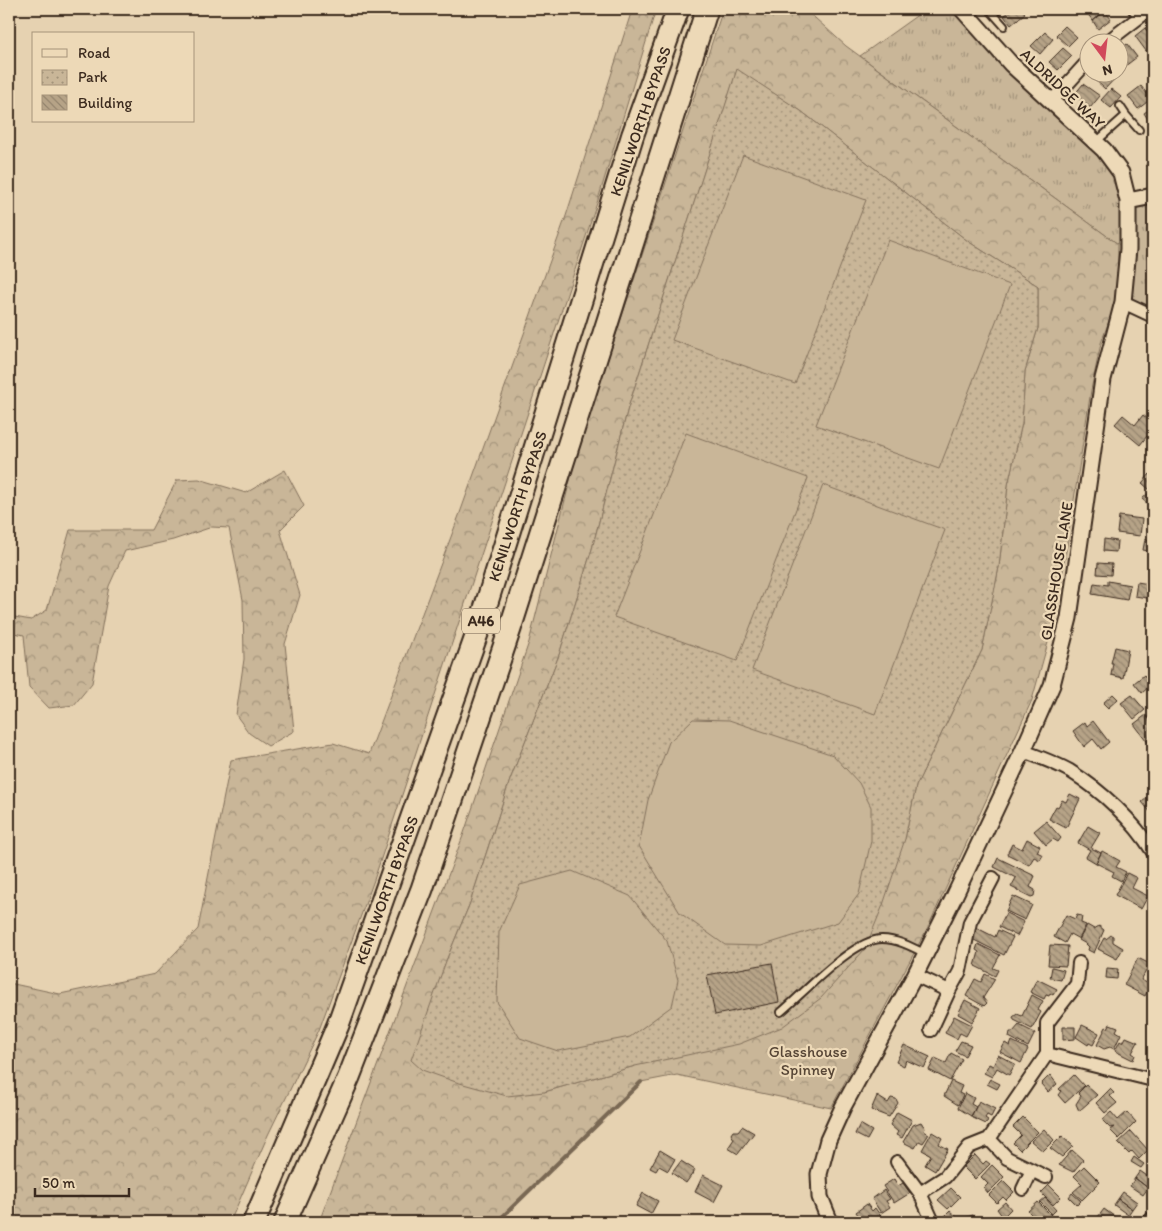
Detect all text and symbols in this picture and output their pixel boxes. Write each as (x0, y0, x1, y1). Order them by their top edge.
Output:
legend (32, 32, 195, 122)
north arrow (1080, 32, 1130, 82)
text: Road (78, 44, 111, 62)
street label: KENILWORTH BYPASS (606, 44, 675, 198)
street label: ALDRIDGE WAY (1016, 44, 1109, 132)
text: N (1100, 61, 1114, 80)
text: Park (78, 68, 108, 86)
text: Building (78, 94, 132, 112)
street label: KENILWORTH BYPASS (484, 429, 551, 584)
street label: GLASSHOUSE LANE (1036, 500, 1077, 642)
road number: A46 (462, 608, 500, 634)
street label: KENILWORTH BYPASS (351, 813, 422, 967)
park label: Glasshouse Spinney (769, 1042, 847, 1079)
scale bar (35, 1166, 129, 1198)
text: 50 m (42, 1174, 75, 1192)

